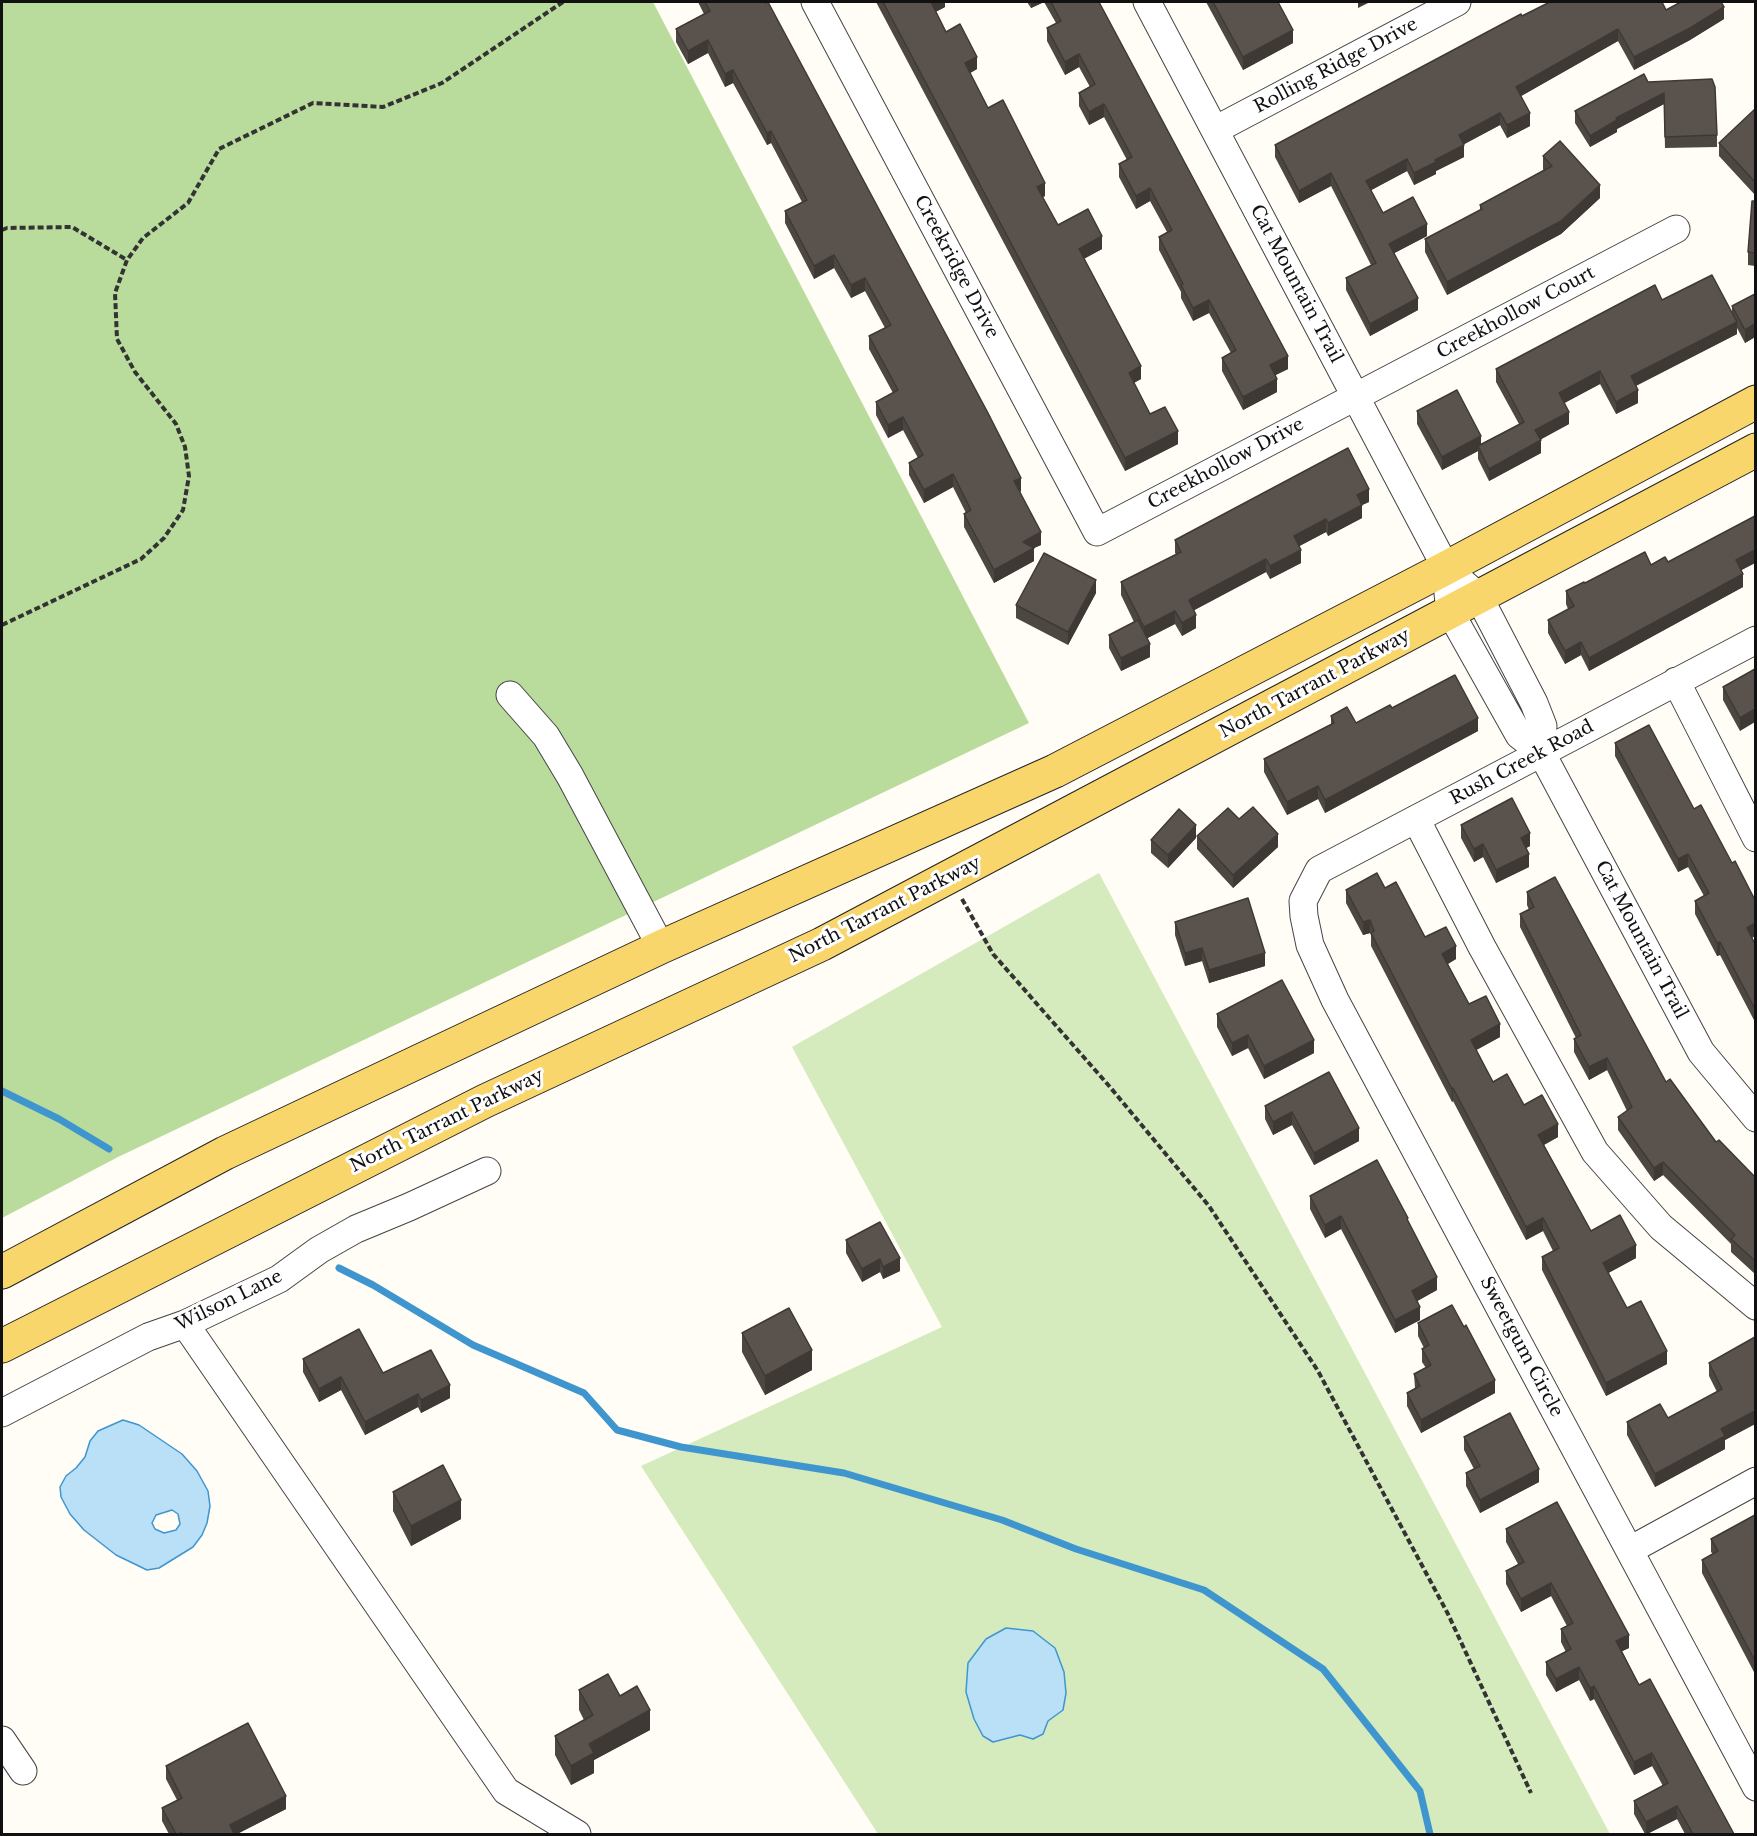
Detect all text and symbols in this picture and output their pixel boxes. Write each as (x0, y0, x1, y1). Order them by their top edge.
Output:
street label: Rolling Ridge Drive (1251, 14, 1421, 118)
street label: Creekridge Drive (909, 192, 1003, 342)
street label: Cat Mountain Trail (1245, 201, 1347, 367)
street label: Creekhollow Court (1433, 262, 1599, 364)
street label: Creekhollow Drive (1144, 414, 1308, 514)
street label: North Tarrant Parkway (1216, 625, 1414, 743)
street label: Rush Creek Road (1446, 716, 1598, 810)
street label: North Tarrant Parkway (785, 852, 985, 968)
street label: Cat Mountain Trail (1590, 857, 1692, 1023)
street label: North Tarrant Parkway (347, 1065, 547, 1177)
street label: Wilson Lane (172, 1266, 286, 1336)
street label: Sweetgum Circle (1475, 1273, 1567, 1421)

